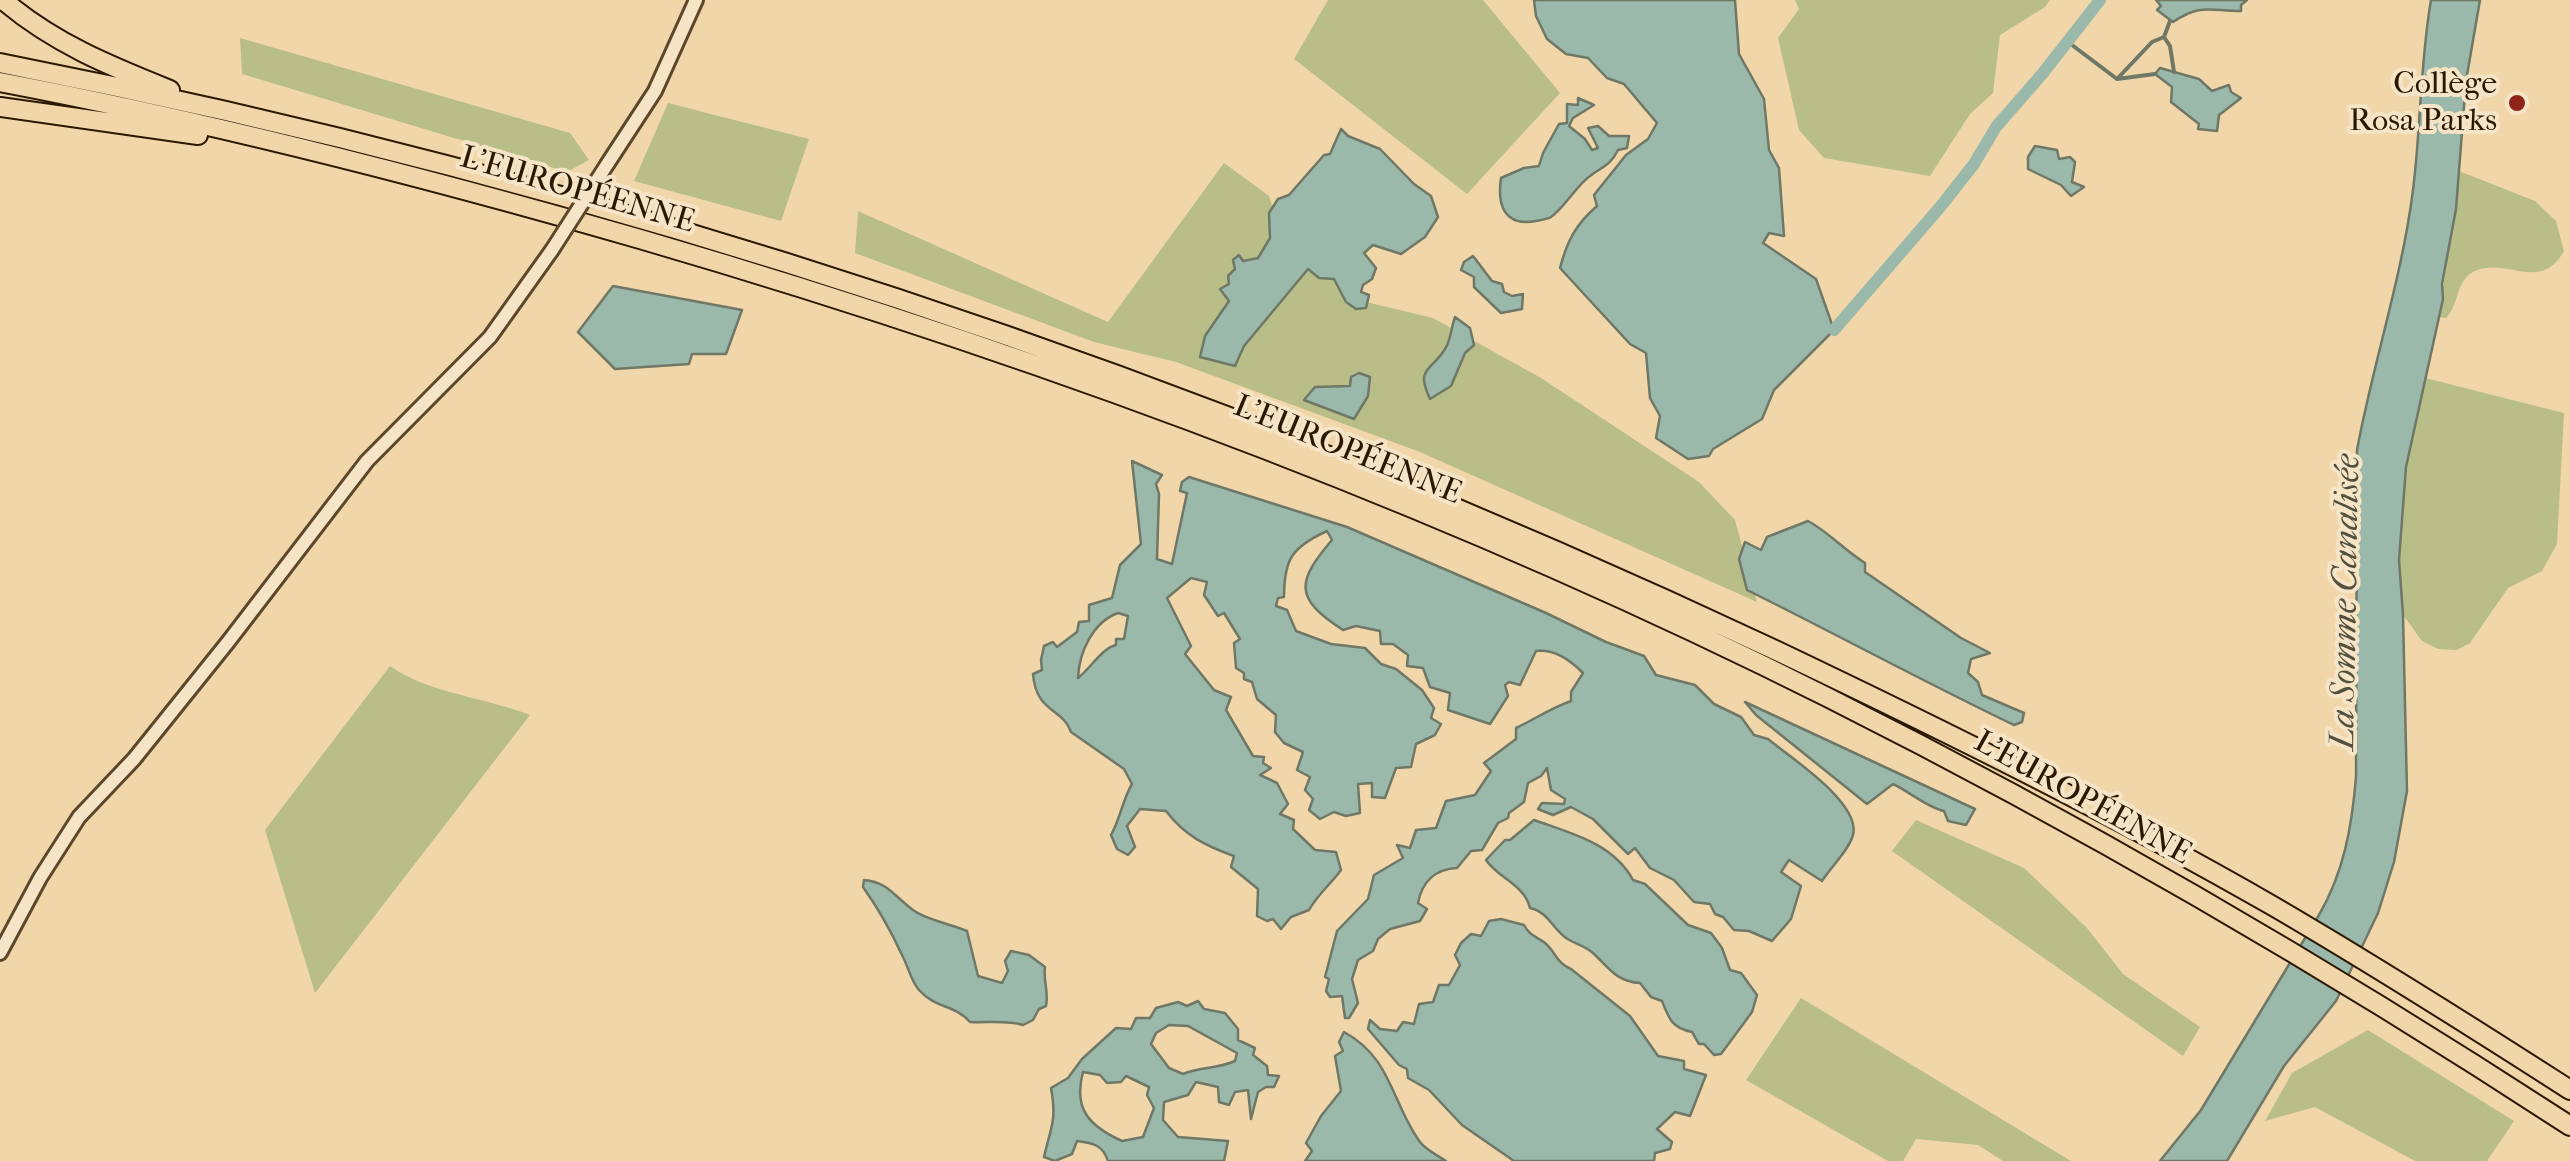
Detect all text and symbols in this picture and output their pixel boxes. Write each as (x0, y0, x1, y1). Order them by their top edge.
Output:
place label: Collège Rosa Parks (2349, 66, 2497, 141)
marker: Collège Rosa Parks (2506, 92, 2528, 114)
street label: L'EUROPÉENNE (455, 139, 699, 243)
street label: L'EUROPÉENNE (1228, 388, 1466, 514)
water label: La Somme Canalisée (2323, 454, 2371, 750)
street label: L'EUROPÉENNE (1967, 724, 2197, 874)

